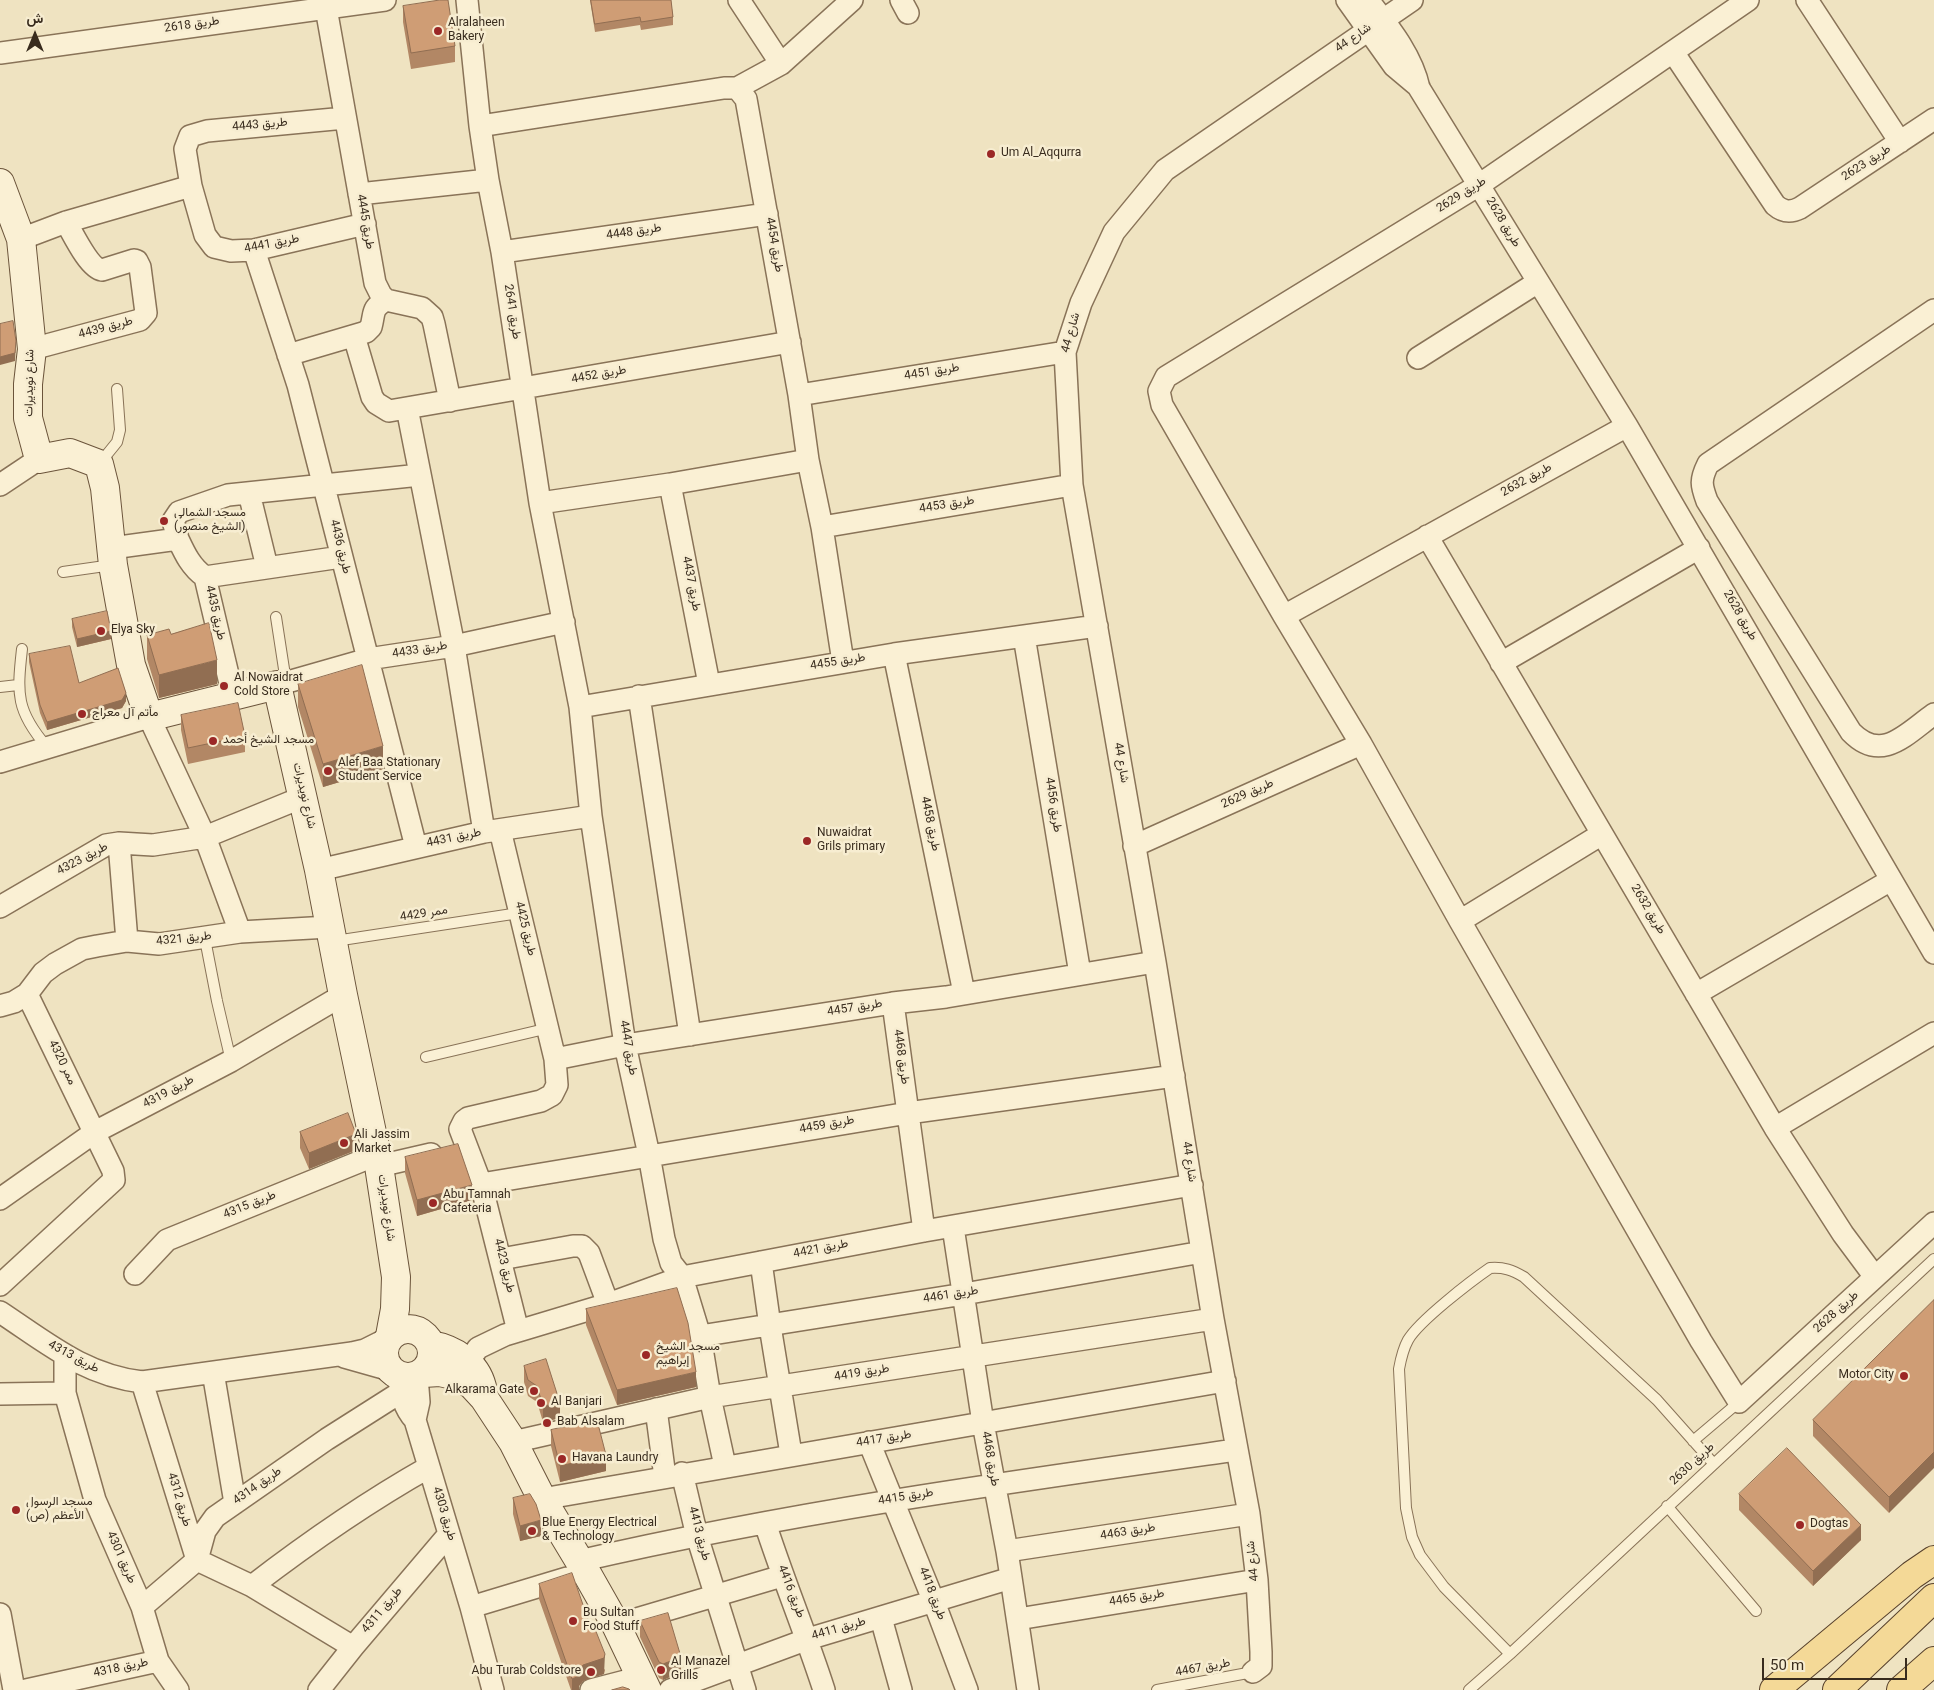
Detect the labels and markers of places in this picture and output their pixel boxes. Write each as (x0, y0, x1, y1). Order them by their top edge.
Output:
place label: Alralaheen Bakery (448, 17, 505, 45)
marker: Alralaheen Bakery (432, 25, 444, 37)
place label: Um Al_Aqqurra (1001, 147, 1081, 161)
marker: Um Al_Aqqurra (985, 148, 997, 160)
place label: مسجد الشمالي (الشيخ منصور) (174, 507, 246, 535)
marker: مسجد الشمالي (الشيخ منصور) (158, 515, 170, 527)
place label: Elya Sky (111, 624, 155, 638)
marker: Elya Sky (95, 625, 107, 637)
place label: Al Nowaidrat Cold Store (234, 672, 303, 700)
marker: Al Nowaidrat Cold Store (218, 680, 230, 692)
place label: مأتم آل معراج (92, 707, 158, 721)
marker: مأتم آل معراج (76, 708, 88, 720)
place label: مسجد الشيخ أحمد (223, 734, 314, 748)
marker: مسجد الشيخ أحمد (207, 735, 219, 747)
place label: Alef Baa Stationary Student Service (338, 757, 441, 785)
marker: Alef Baa Stationary Student Service (322, 765, 334, 777)
place label: Nuwaidrat Grils primary (817, 827, 885, 855)
marker: Nuwaidrat Grils primary (801, 835, 813, 847)
place label: Ali Jassim Market (354, 1129, 410, 1157)
marker: Ali Jassim Market (338, 1137, 350, 1149)
place label: Abu Tamnah Cafeteria (443, 1189, 511, 1217)
marker: Abu Tamnah Cafeteria (427, 1197, 439, 1209)
place label: مسجد الشيخ إبراهيم (656, 1341, 720, 1369)
marker: مسجد الشيخ إبراهيم (640, 1349, 652, 1361)
place label: Motor City (1838, 1369, 1894, 1383)
marker: Motor City (1898, 1370, 1910, 1382)
place label: Alkarama Gate (445, 1384, 524, 1398)
marker: Alkarama Gate (528, 1385, 540, 1397)
place label: Al Banjari (551, 1396, 602, 1410)
marker: Al Banjari (535, 1397, 547, 1409)
place label: Bab Alsalam (557, 1416, 624, 1430)
marker: Bab Alsalam (541, 1417, 553, 1429)
place label: Havana Laundry (572, 1452, 658, 1466)
marker: Havana Laundry (556, 1453, 568, 1465)
place label: مسجد الرسول الأعظم (ص) (26, 1496, 93, 1524)
marker: مسجد الرسول الأعظم (ص) (10, 1504, 22, 1516)
place label: Blue Energy Electrical & Technology (542, 1517, 657, 1545)
place label: Dogtas (1810, 1518, 1848, 1532)
marker: Dogtas (1794, 1519, 1806, 1531)
marker: Blue Energy Electrical & Technology (526, 1525, 538, 1537)
place label: Bu Sultan Food Stuff (583, 1607, 639, 1635)
marker: Bu Sultan Food Stuff (567, 1615, 579, 1627)
place label: Al Manazel Grills (671, 1656, 730, 1684)
marker: Al Manazel Grills (655, 1664, 667, 1676)
place label: Abu Turab Coldstore (472, 1665, 581, 1679)
marker: Abu Turab Coldstore (585, 1666, 597, 1678)

